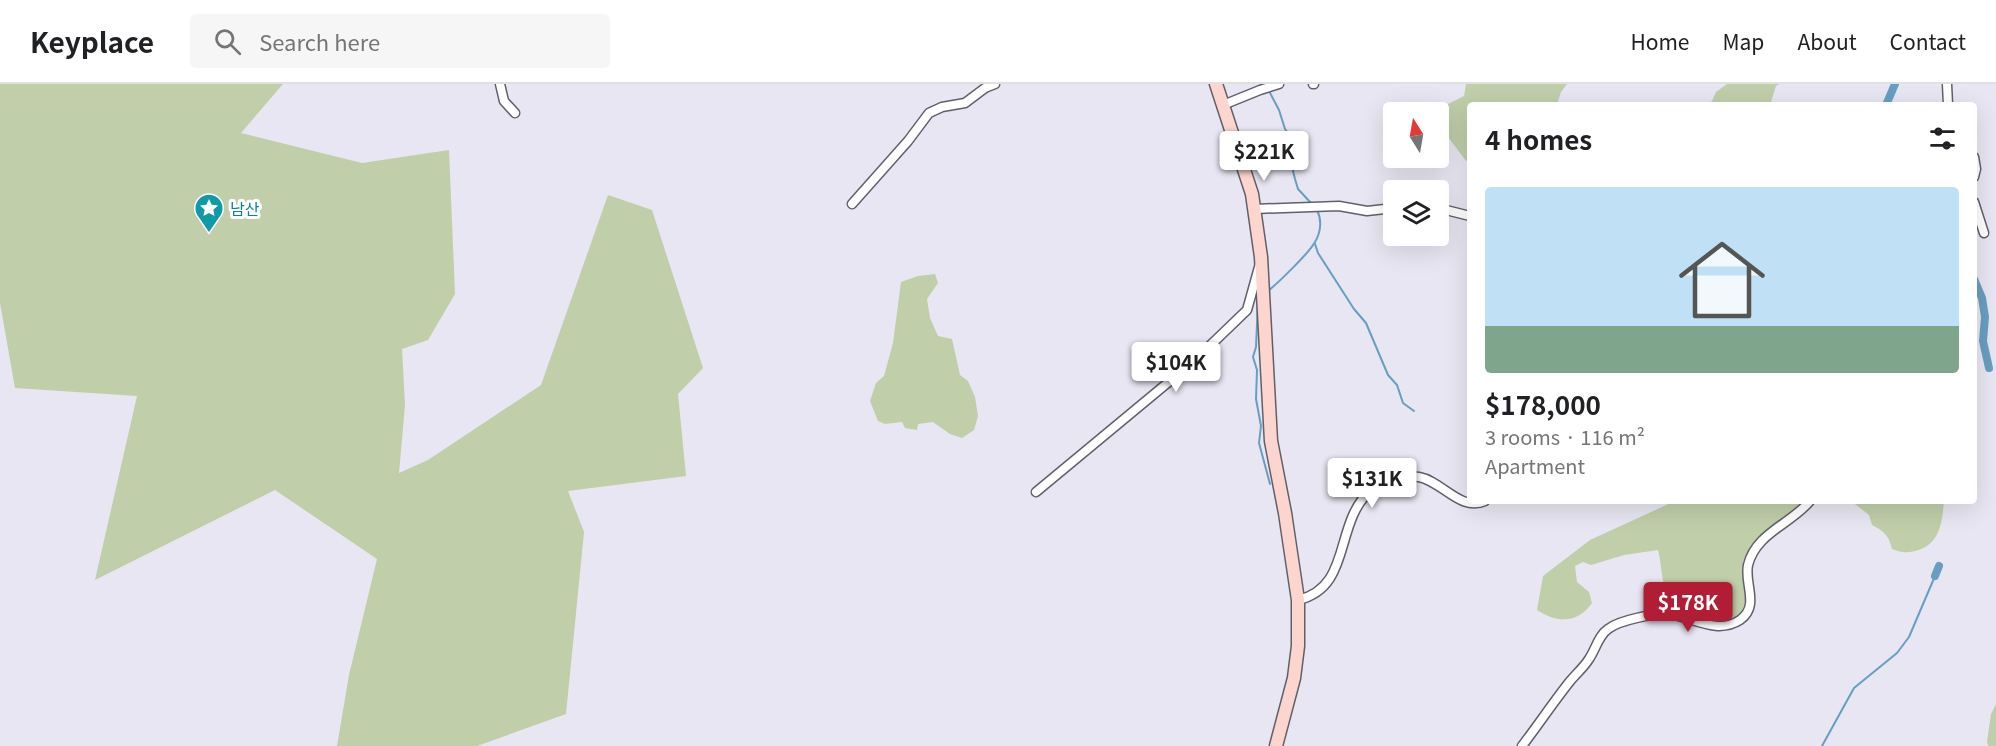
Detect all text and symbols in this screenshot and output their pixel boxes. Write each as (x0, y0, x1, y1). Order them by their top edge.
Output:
search box (190, 14, 610, 68)
text: Keyplace (30, 21, 154, 61)
icon: search (211, 25, 244, 58)
text: Search here (259, 25, 380, 57)
text: Home (1630, 26, 1690, 56)
text: Map (1723, 26, 1764, 56)
text: About (1797, 26, 1857, 56)
text: Contact (1890, 26, 1966, 56)
north arrow (1383, 102, 1449, 168)
map controls (1383, 102, 1449, 246)
text: 4 homes (1485, 120, 1592, 157)
icon: filters (1926, 122, 1959, 155)
pin: $221K (1222, 131, 1306, 182)
text: $221K (1234, 136, 1294, 165)
button: layers (1383, 180, 1449, 246)
place icon: 남산 (193, 192, 225, 234)
place label: 남산 (230, 196, 260, 220)
icon: home (1668, 226, 1776, 334)
pin: $104K (1134, 342, 1218, 393)
text: $104K (1146, 347, 1206, 376)
text: $178,000 (1485, 385, 1601, 422)
text: 3 rooms · 116 m² (1485, 422, 1645, 451)
text: Apartment (1485, 451, 1585, 480)
pin: $131K (1330, 458, 1414, 509)
text: $131K (1342, 463, 1402, 492)
pin: $178K (1646, 582, 1730, 633)
text: $178K (1658, 587, 1718, 616)

